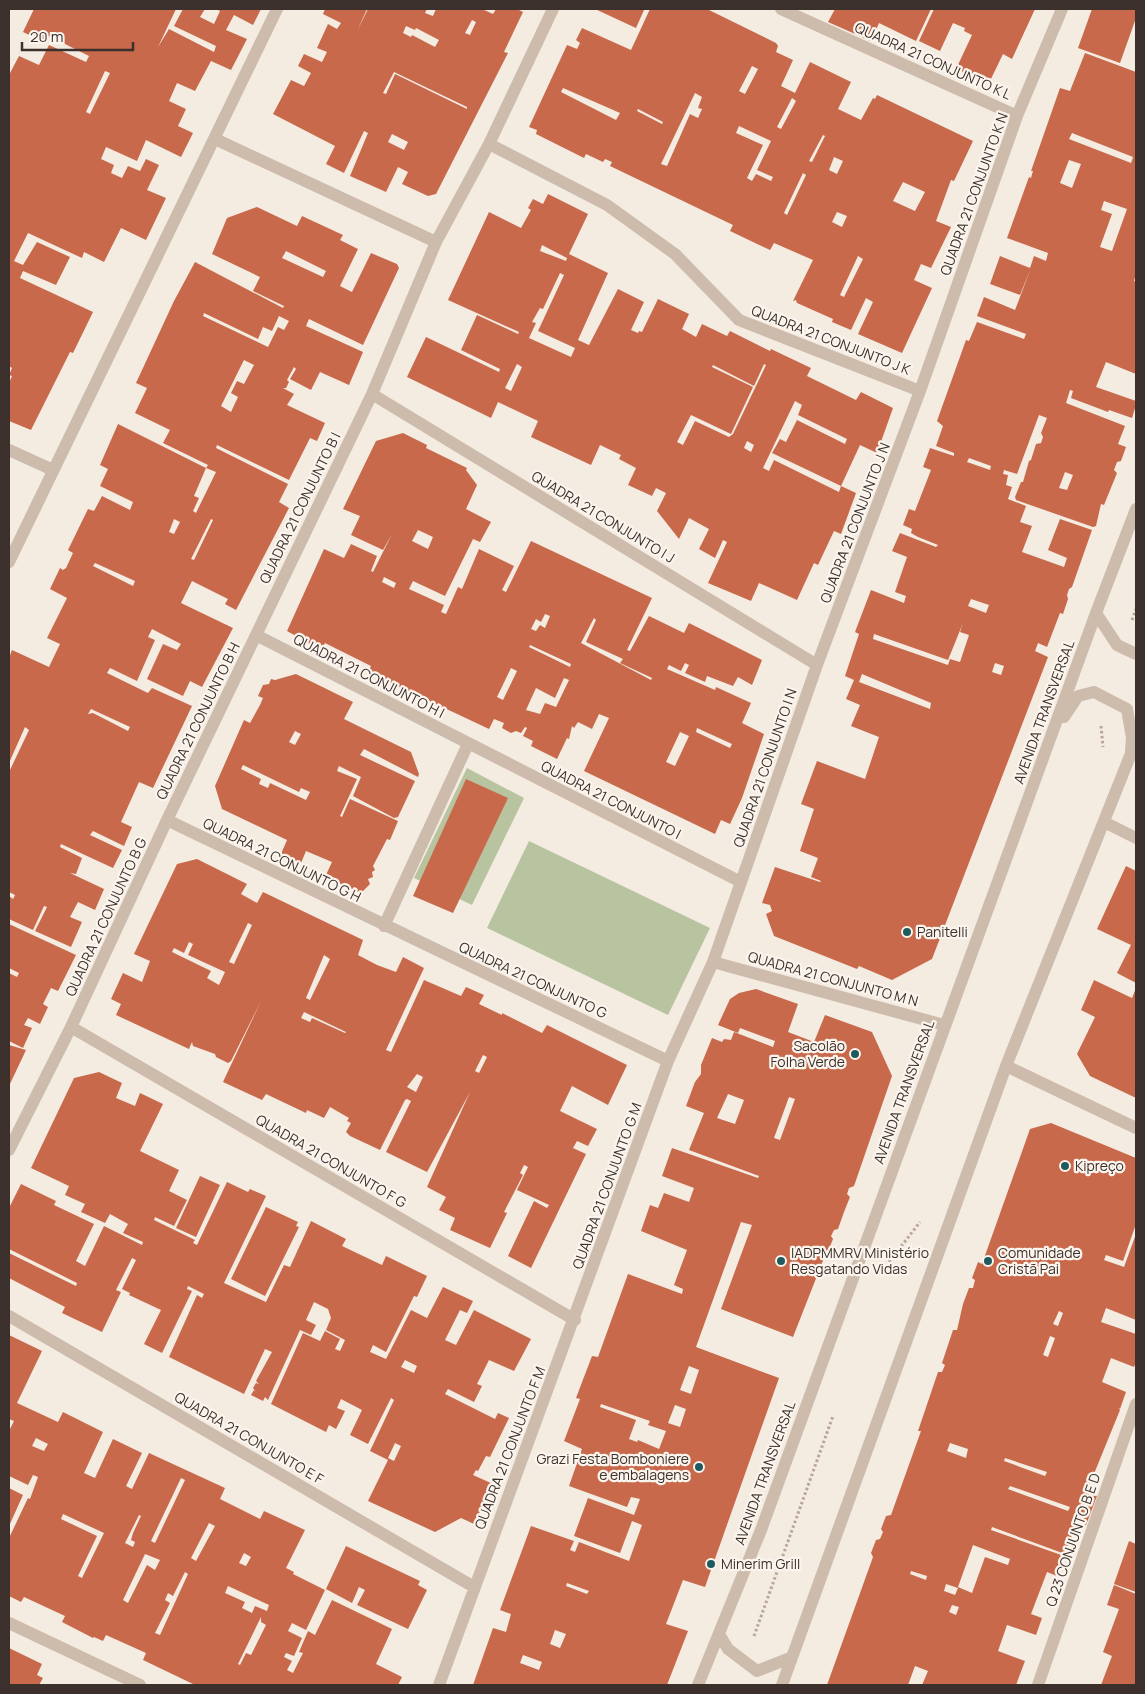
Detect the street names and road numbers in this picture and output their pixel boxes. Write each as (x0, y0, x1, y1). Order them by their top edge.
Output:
street label: QUADRA 21 CONJUNTO K L (852, 17, 1014, 104)
street label: QUADRA 21 CONJUNTO K N (935, 110, 1012, 278)
street label: QUADRA 21 CONJUNTO J K (749, 300, 914, 379)
street label: QUADRA 21 CONJUNTO B I (255, 429, 344, 587)
street label: QUADRA 21 CONJUNTO J N (815, 440, 894, 606)
street label: QUADRA 21 CONJUNTO I J (528, 466, 678, 567)
street label: QUADRA 21 CONJUNTO H I (290, 629, 448, 722)
street label: AVENIDA TRANSVERSAL (1009, 637, 1078, 786)
street label: QUADRA 21 CONJUNTO B H (151, 639, 244, 802)
street label: QUADRA 21 CONJUNTO I N (728, 686, 801, 850)
street label: QUADRA 21 CONJUNTO I (538, 756, 684, 843)
street label: QUADRA 21 CONJUNTO G H (200, 813, 364, 906)
street label: QUADRA 21 CONJUNTO B G (60, 834, 151, 999)
street label: QUADRA 21 CONJUNTO G (456, 937, 610, 1022)
street label: QUADRA 21 CONJUNTO M N (746, 947, 920, 1010)
street label: AVENIDA TRANSVERSAL (869, 1017, 938, 1166)
street label: QUADRA 21 CONJUNTO G M (568, 1100, 646, 1272)
street label: QUADRA 21 CONJUNTO F G (252, 1110, 410, 1212)
street label: QUADRA 21 CONJUNTO F M (470, 1364, 549, 1532)
street label: QUADRA 21 CONJUNTO E F (171, 1387, 327, 1488)
street label: AVENIDA TRANSVERSAL (730, 1398, 799, 1547)
street label: Q 23 CONJUNTO B E D (1041, 1471, 1104, 1609)

